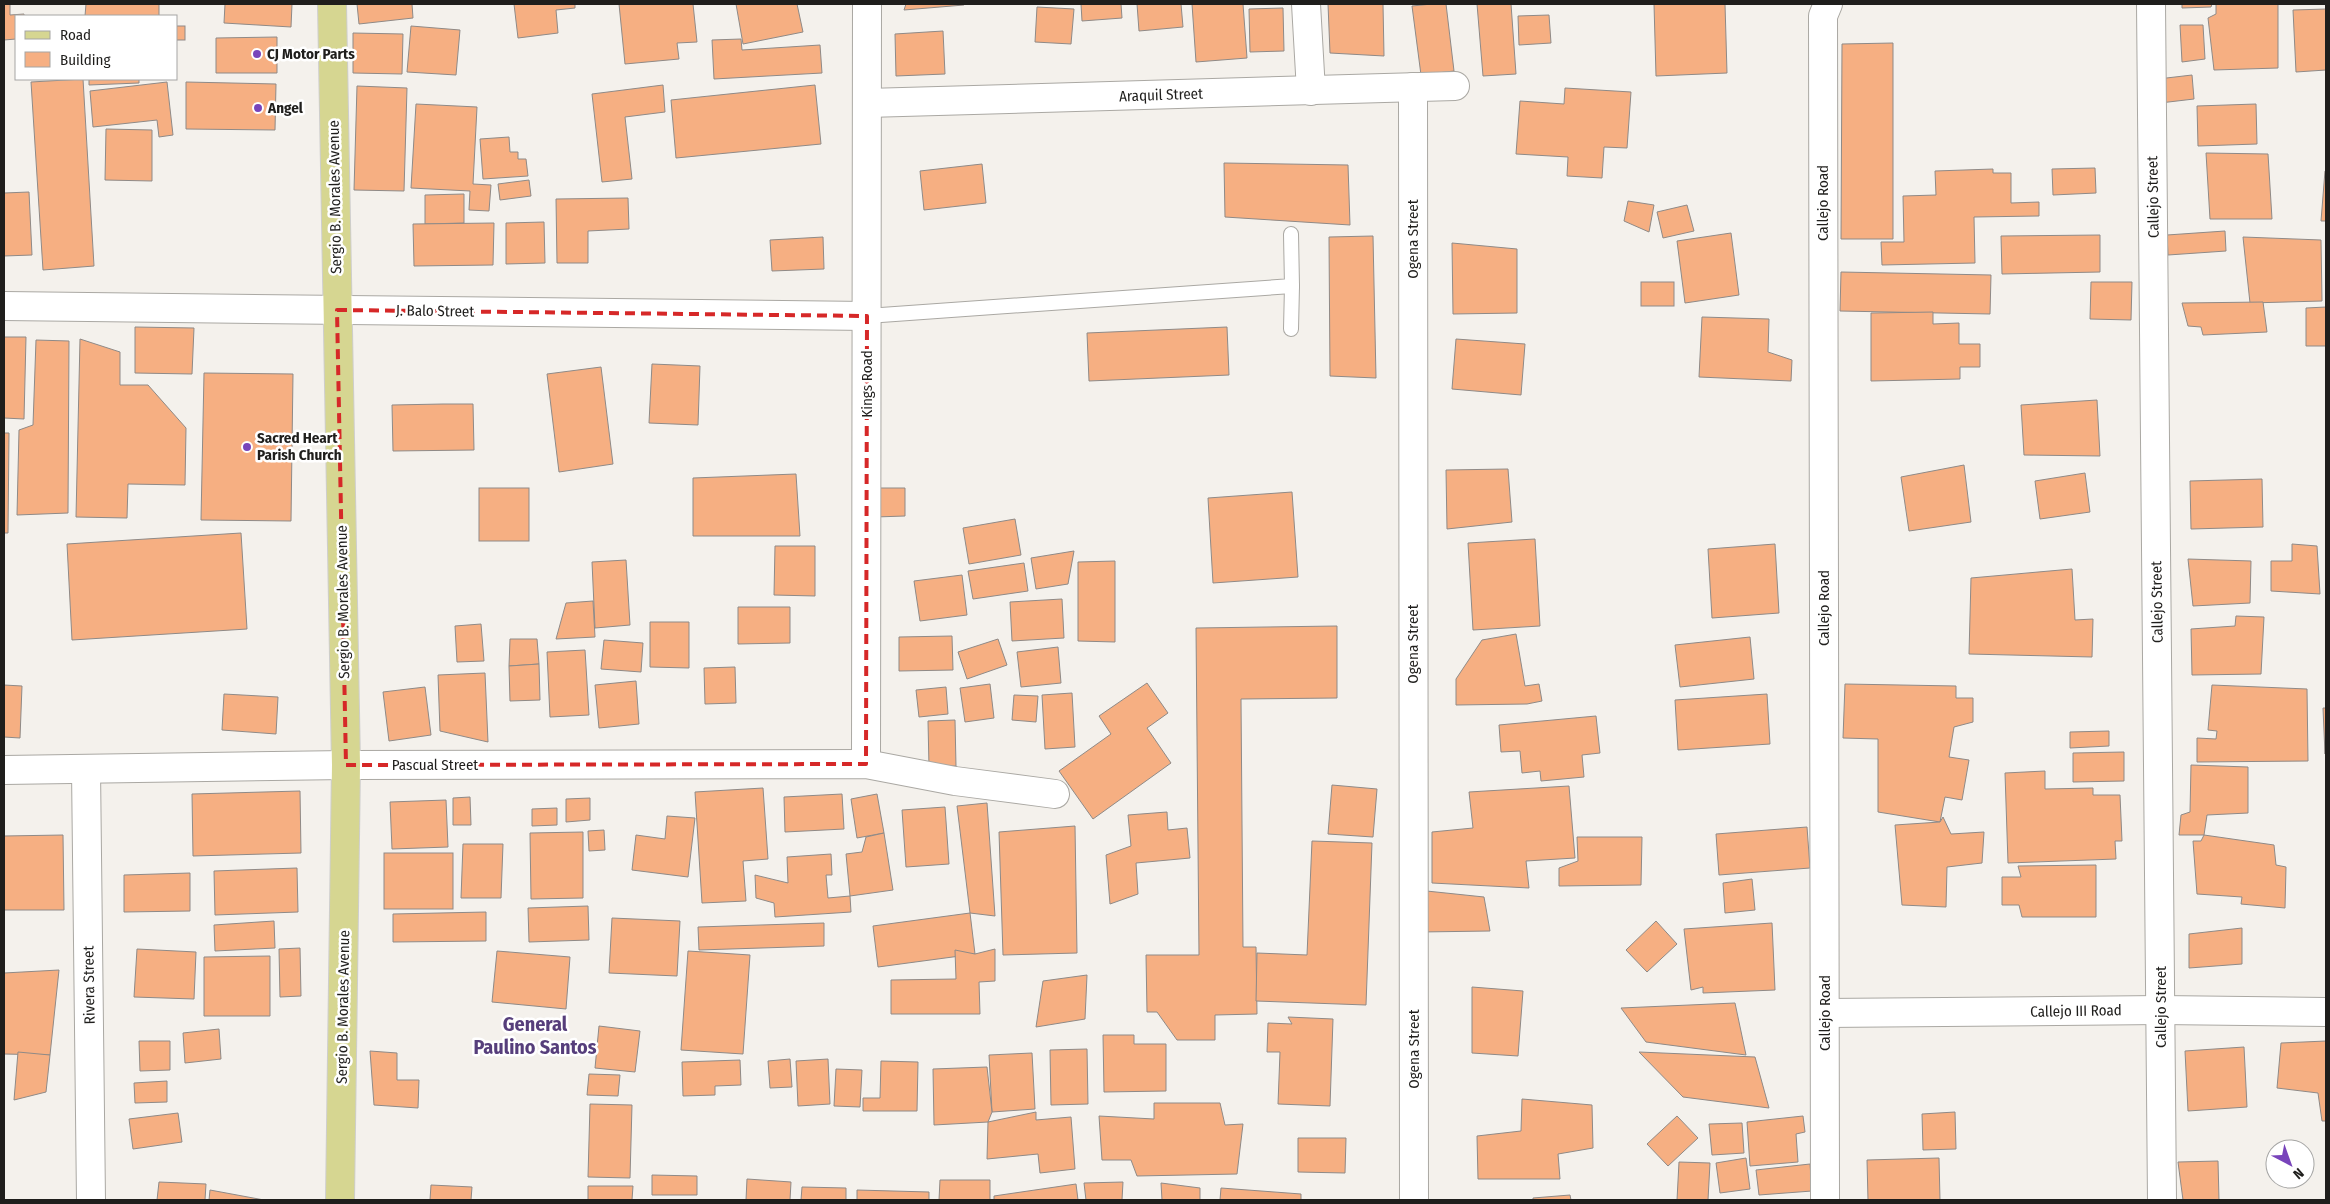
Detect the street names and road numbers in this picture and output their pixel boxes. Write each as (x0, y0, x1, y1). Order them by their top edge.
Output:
street label: Araquil Street (1119, 85, 1203, 105)
street label: Sergio B. Morales Avenue (325, 120, 345, 274)
street label: Callejo Street (2143, 156, 2163, 238)
street label: Callejo Road (1814, 165, 1832, 241)
street label: Ogena Street (1404, 199, 1422, 279)
street label: J. Balo Street (396, 301, 474, 321)
street label: Kings Road (858, 350, 876, 418)
street label: Sergio B. Morales Avenue (333, 525, 353, 679)
street label: Callejo Street (2147, 561, 2167, 643)
street label: Callejo Road (1815, 570, 1833, 646)
street label: Ogena Street (1404, 604, 1422, 684)
street label: Pascual Street (392, 756, 478, 774)
street label: Sergio B. Morales Avenue (333, 930, 353, 1084)
street label: Rivera Street (79, 946, 99, 1024)
street label: Callejo Street (2152, 966, 2170, 1048)
street label: Callejo Road (1816, 975, 1834, 1051)
street label: Callejo III Road (2030, 1001, 2122, 1021)
street label: Ogena Street (1405, 1009, 1423, 1089)

